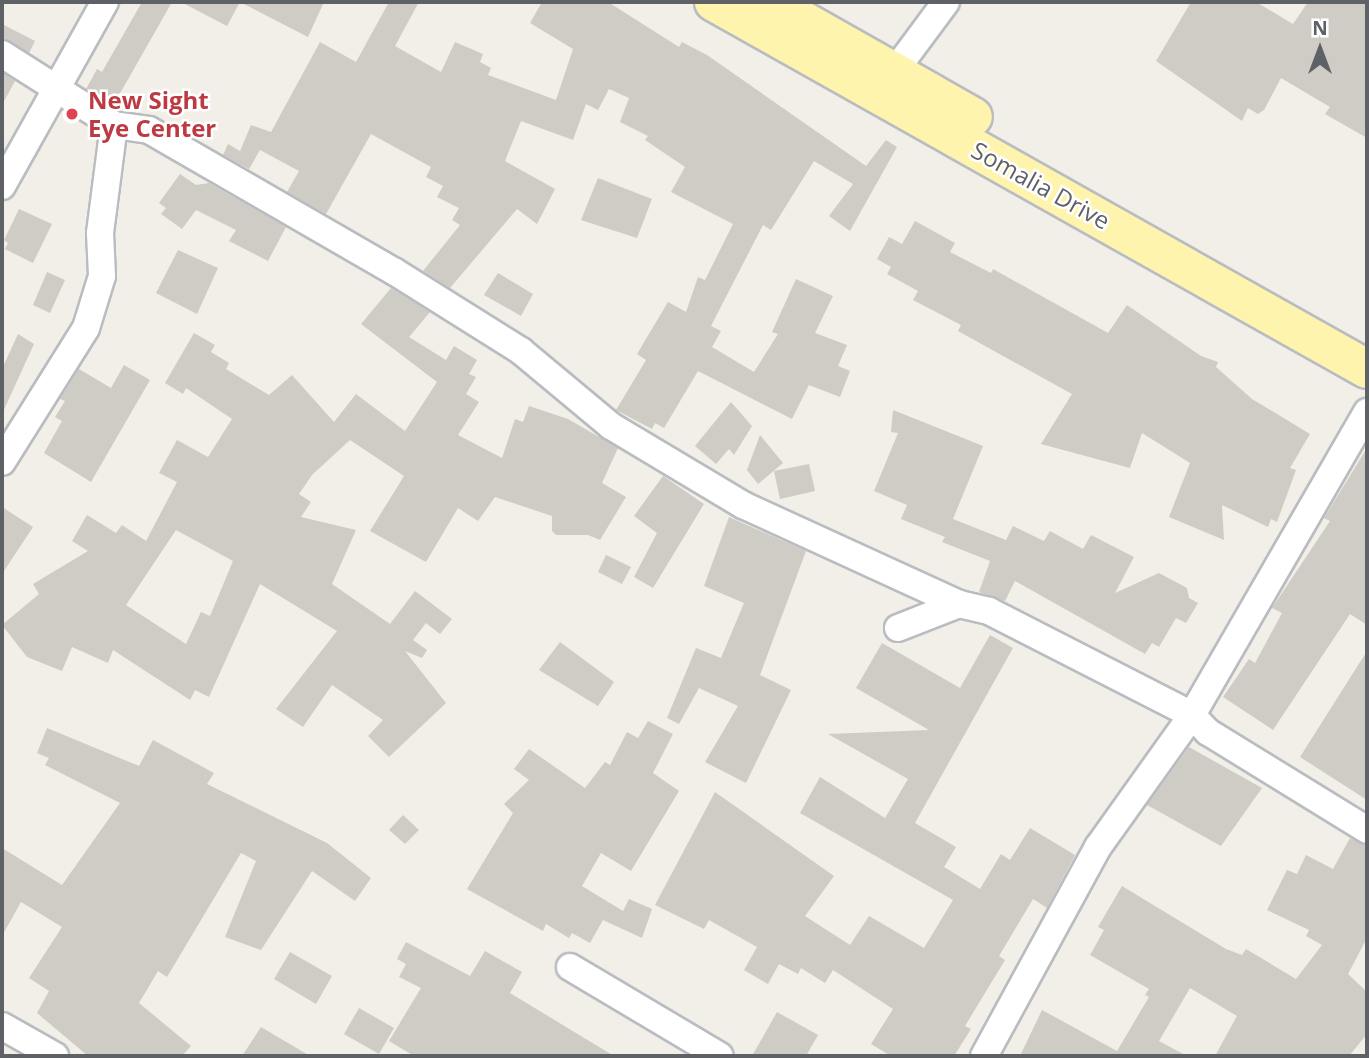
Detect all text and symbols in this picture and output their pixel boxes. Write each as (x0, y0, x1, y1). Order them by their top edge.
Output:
north arrow (1285, 14, 1355, 84)
text: N (1312, 15, 1328, 41)
place label: New Sight Eye Center (88, 86, 216, 142)
marker: New Sight Eye Center (62, 104, 82, 124)
street label: Somalia Drive (967, 135, 1115, 235)

